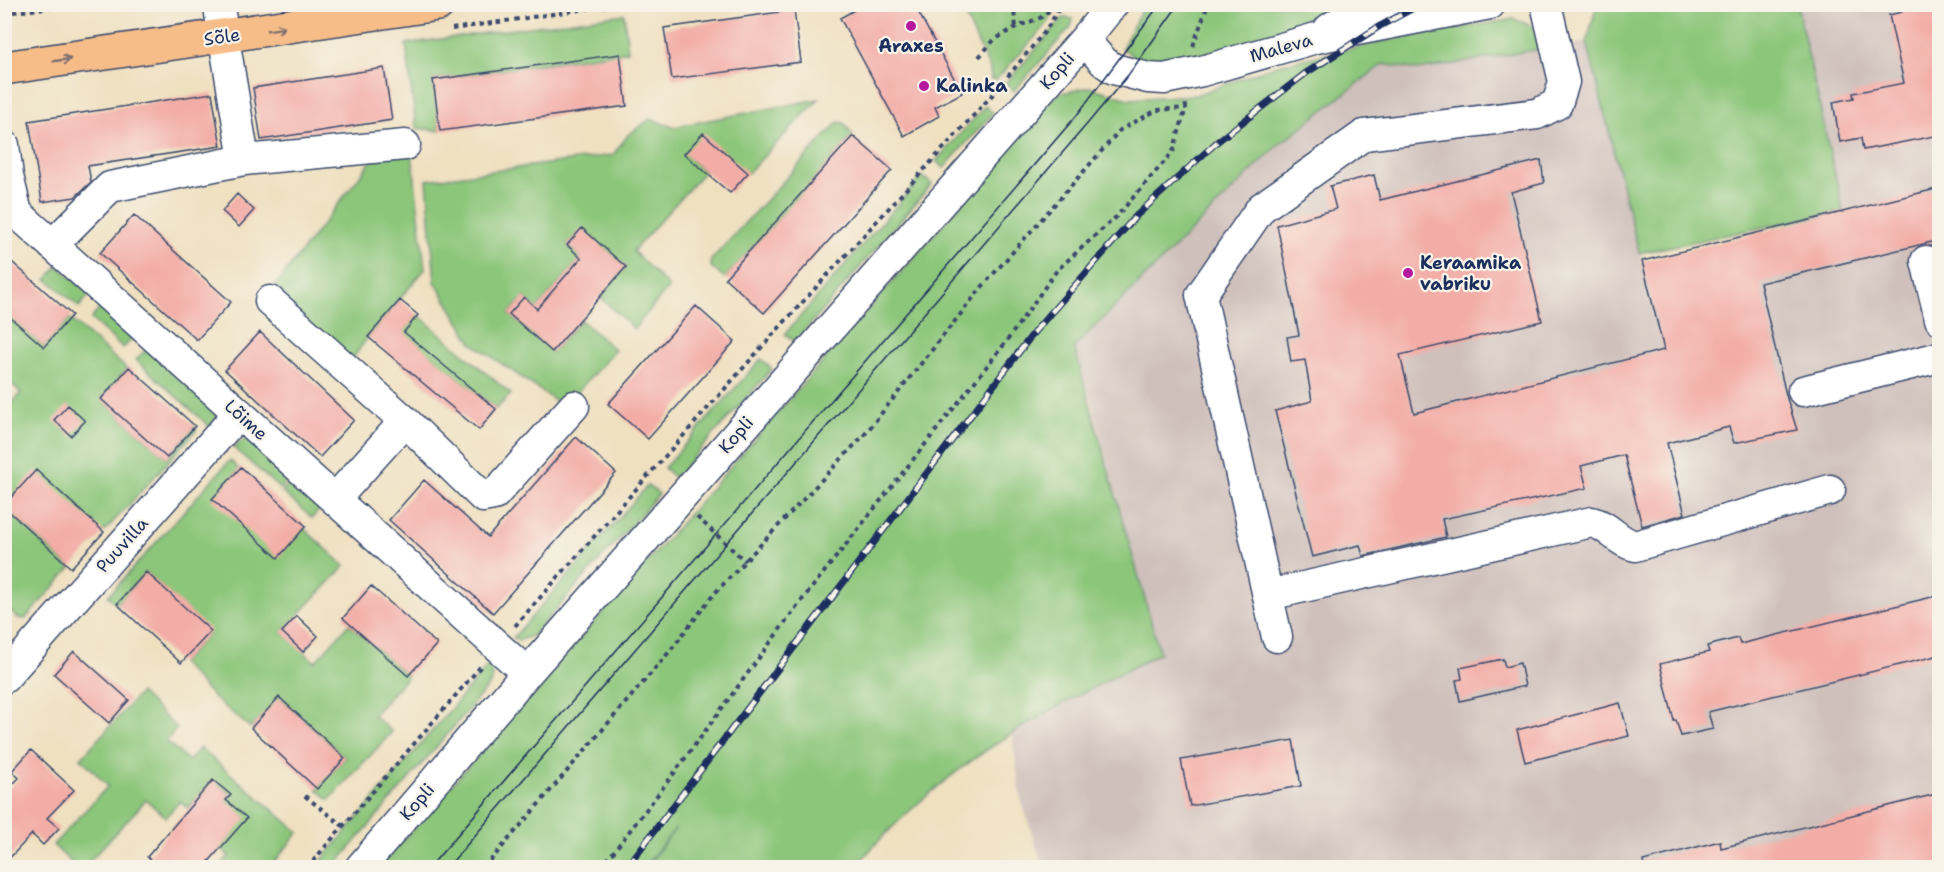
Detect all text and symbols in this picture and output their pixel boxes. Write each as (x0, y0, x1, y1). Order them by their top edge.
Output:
marker: Araxes (904, 19, 918, 33)
street label: Sõle (202, 23, 242, 51)
one-way arrow (266, 23, 286, 34)
street label: Maleva (1247, 28, 1315, 68)
place label: Araxes (878, 34, 944, 58)
street label: Kopli (1034, 47, 1080, 95)
one-way arrow (52, 54, 72, 65)
place label: Kalinka (936, 74, 1008, 98)
marker: Kalinka (917, 79, 931, 93)
place label: Keraamika vabriku (1420, 251, 1522, 296)
marker: Keraamika vabriku (1401, 266, 1415, 280)
street label: Lõime (219, 394, 273, 446)
street label: Kopli (713, 411, 759, 459)
street label: Puuvilla (91, 512, 153, 578)
street label: Kopli (394, 778, 440, 826)

